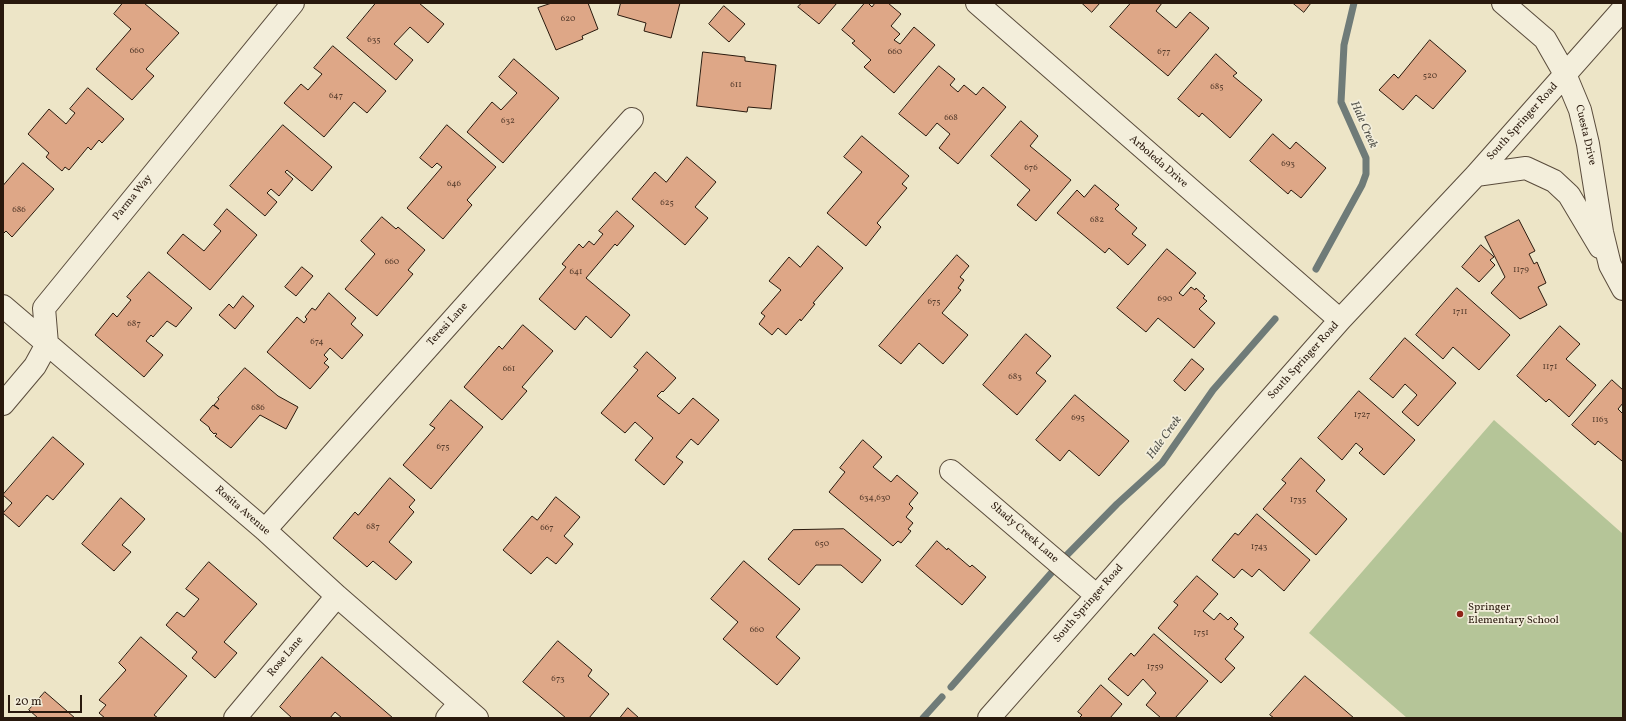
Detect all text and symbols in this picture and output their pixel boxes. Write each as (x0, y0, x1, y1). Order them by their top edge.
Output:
house number: 620 (561, 14, 575, 24)
house number: 635 (367, 35, 381, 45)
house number: 660 (130, 46, 144, 56)
house number: 660 (888, 47, 902, 57)
house number: 677 (1157, 47, 1171, 57)
house number: 520 (1423, 71, 1437, 81)
house number: 611 (730, 80, 742, 90)
street label: South Springer Road (1485, 80, 1561, 164)
house number: 685 (1210, 82, 1224, 92)
house number: 647 (329, 91, 343, 101)
water label: Hale Creek (1346, 99, 1380, 151)
street label: Cuesta Drive (1572, 103, 1598, 167)
house number: 668 (944, 113, 958, 123)
house number: 632 (501, 116, 515, 126)
street label: Arboleda Drive (1126, 133, 1190, 191)
house number: 693 (1281, 159, 1295, 169)
house number: 676 (1024, 163, 1038, 173)
street label: Parma Way (110, 172, 156, 224)
house number: 646 (447, 179, 461, 189)
house number: 625 (660, 198, 674, 208)
house number: 686 (12, 205, 26, 215)
house number: 682 (1090, 215, 1104, 225)
house number: 660 (385, 257, 399, 267)
house number: 1179 (1513, 265, 1529, 275)
house number: 641 (569, 267, 583, 277)
house number: 690 (1158, 294, 1172, 304)
house number: 675 (927, 297, 941, 307)
street label: Teresi Lane (425, 300, 471, 350)
house number: 1711 (1453, 307, 1467, 317)
house number: 687 (127, 319, 141, 329)
street label: South Springer Road (1266, 319, 1342, 403)
house number: 674 (310, 337, 324, 347)
house number: 1171 (1543, 362, 1557, 372)
house number: 661 (503, 364, 515, 374)
house number: 683 (1008, 372, 1022, 382)
house number: 686 (251, 403, 265, 413)
house number: 1727 (1354, 410, 1370, 420)
house number: 695 (1071, 413, 1085, 423)
water label: Hale Creek (1144, 413, 1186, 463)
house number: 1163 (1592, 415, 1608, 425)
house number: 675 (436, 442, 450, 452)
street label: Rosita Avenue (212, 483, 272, 539)
house number: 634,630 (859, 493, 891, 503)
house number: 1735 (1290, 495, 1306, 505)
street label: Shady Creek Lane (987, 500, 1061, 566)
house number: 687 (366, 522, 380, 532)
house number: 667 (540, 523, 554, 533)
house number: 650 (815, 539, 829, 549)
house number: 1743 (1251, 542, 1267, 552)
street label: South Springer Road (1051, 562, 1127, 646)
place label: Springer Elementary School (1468, 601, 1559, 627)
marker: Springer Elementary School (1455, 609, 1465, 619)
house number: 660 (750, 625, 764, 635)
house number: 1751 (1193, 628, 1209, 638)
street label: Rose Lane (265, 634, 307, 680)
house number: 1759 (1147, 662, 1163, 672)
house number: 673 (551, 674, 565, 684)
scale bar (10, 687, 84, 713)
text: 20 m (15, 694, 42, 710)

